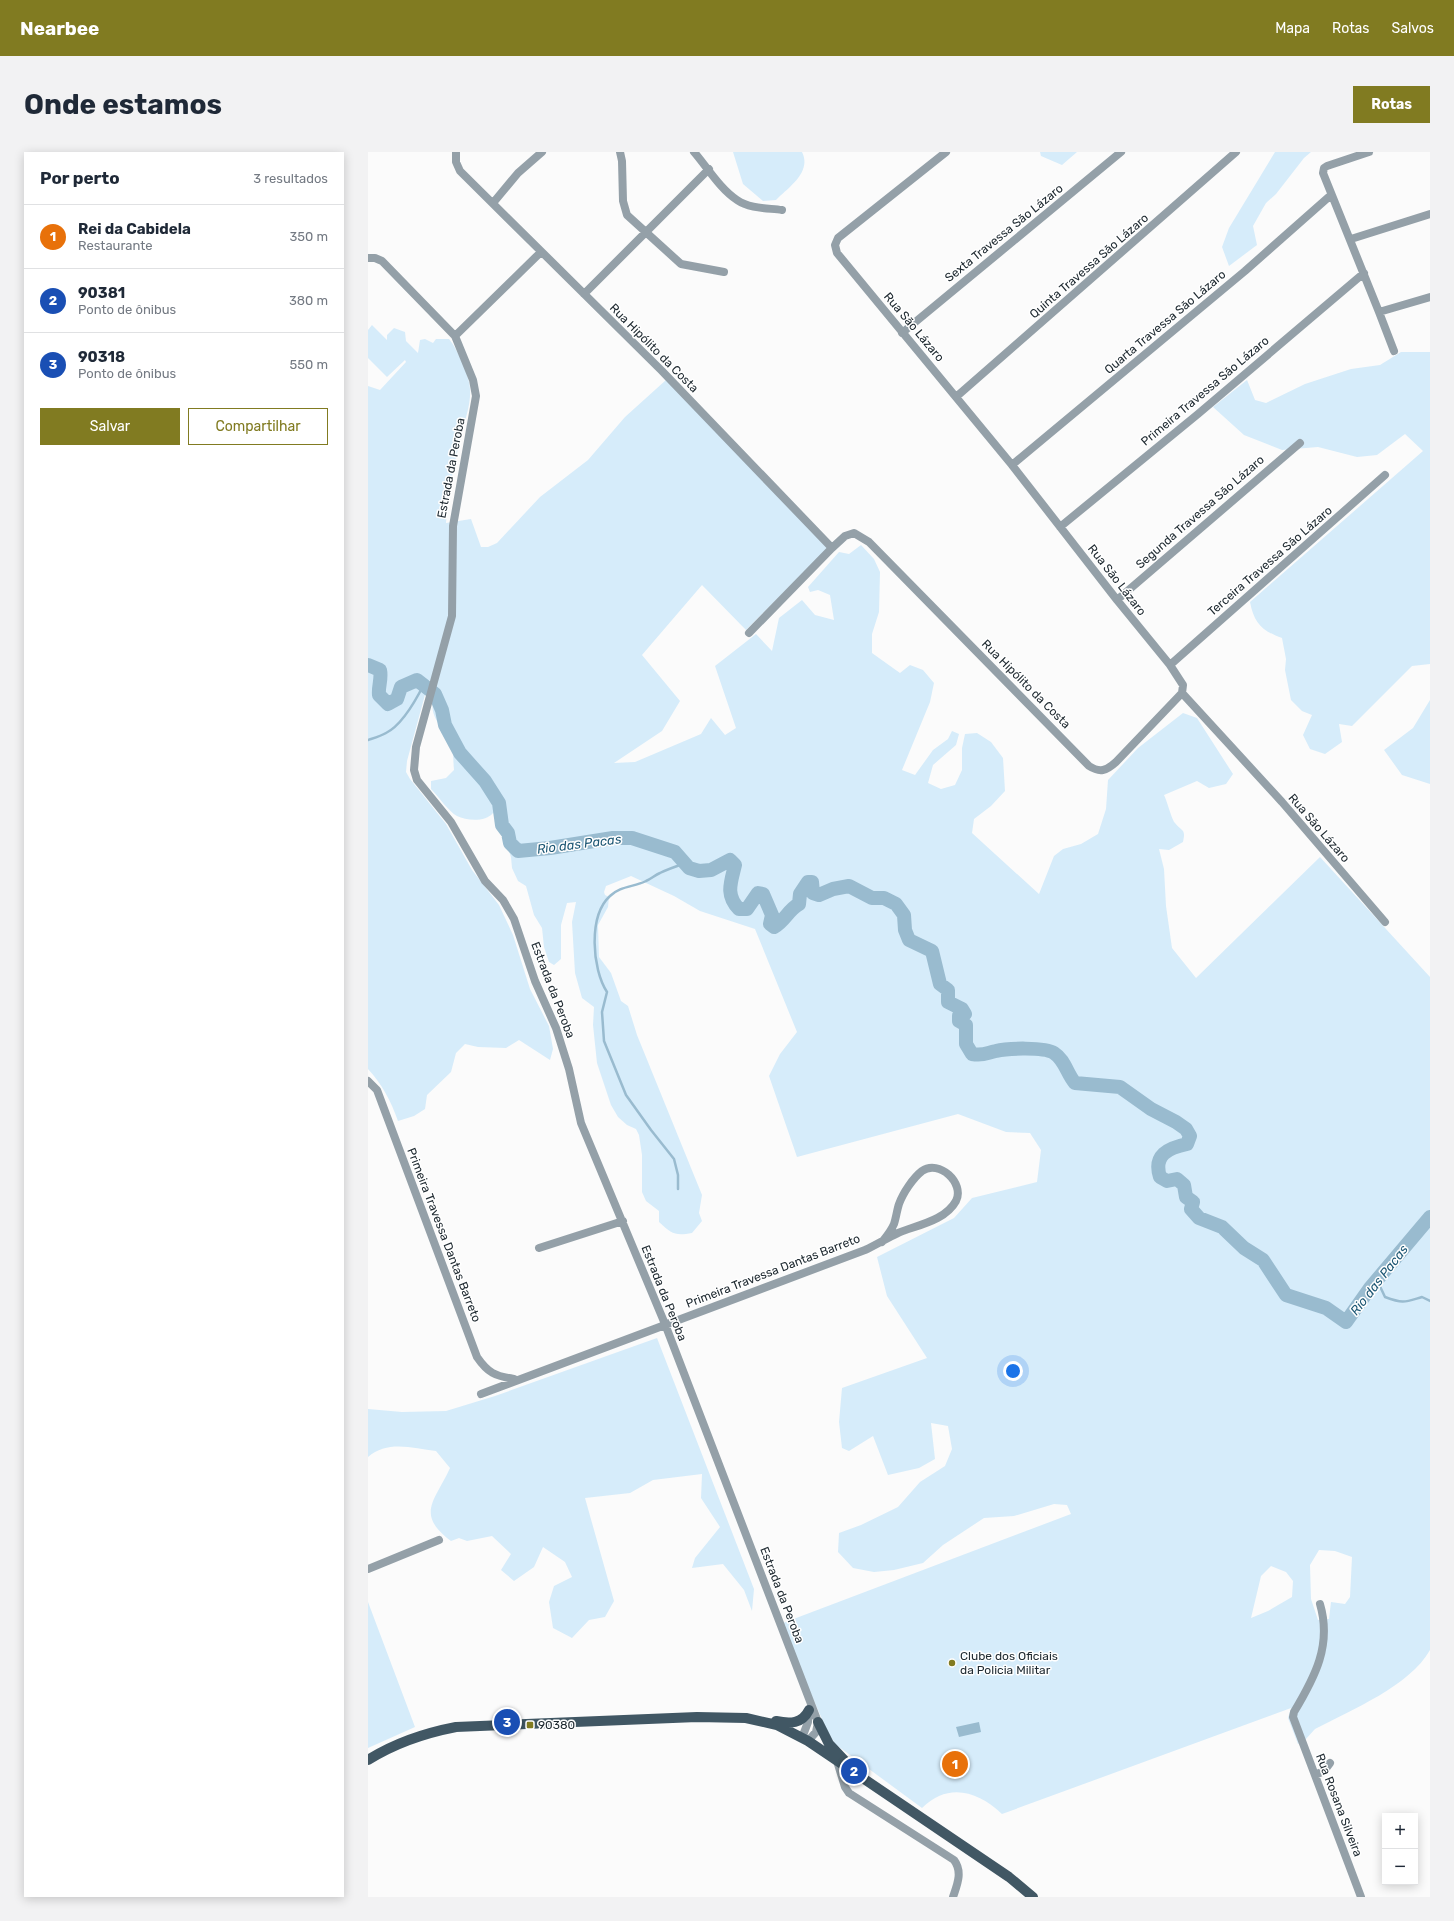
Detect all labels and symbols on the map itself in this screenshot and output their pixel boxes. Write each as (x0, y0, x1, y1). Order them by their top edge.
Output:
street label: Sexta Travessa São Lázaro (942, 181, 1066, 285)
street label: Quinta Travessa São Lázaro (1027, 211, 1151, 321)
street label: Quarta Travessa São Lázaro (1102, 267, 1228, 377)
street label: Rua São Lázaro (881, 290, 947, 365)
street label: Rua Hipólito da Costa (607, 301, 701, 395)
street label: Primeira Travessa São Lázaro (1138, 333, 1272, 449)
street label: Estrada da Peroba (434, 417, 468, 519)
street label: Segunda Travessa São Lázaro (1133, 452, 1267, 572)
street label: Terceira Travessa São Lázaro (1205, 503, 1335, 619)
street label: Rua São Lázaro (1085, 542, 1149, 618)
street label: Rua Hipólito da Costa (979, 637, 1073, 731)
street label: Rua São Lázaro (1286, 791, 1353, 865)
water label: Rio das Pacas (536, 831, 622, 857)
street label: Estrada da Peroba (528, 940, 578, 1040)
street label: Primeira Travessa Dantas Barreto (404, 1146, 484, 1324)
street label: Primeira Travessa Dantas Barreto (684, 1231, 862, 1311)
water label: Rio das Pacas (1347, 1242, 1411, 1318)
street label: Estrada da Peroba (638, 1243, 690, 1343)
your location (1003, 1361, 1023, 1381)
street label: Estrada da Peroba (757, 1545, 807, 1645)
place label: Clube dos Oficiais da Policia Militar (960, 1649, 1058, 1677)
marker: Clube dos Oficiais da Policia Militar (947, 1658, 957, 1668)
pin: 3 (494, 1707, 520, 1737)
place label: 90380 (538, 1718, 575, 1732)
marker: 90380 (525, 1720, 535, 1730)
pin: 1 (942, 1749, 968, 1779)
street label: Rua Rosana Silveira (1313, 1751, 1365, 1859)
pin: 2 (841, 1756, 867, 1786)

